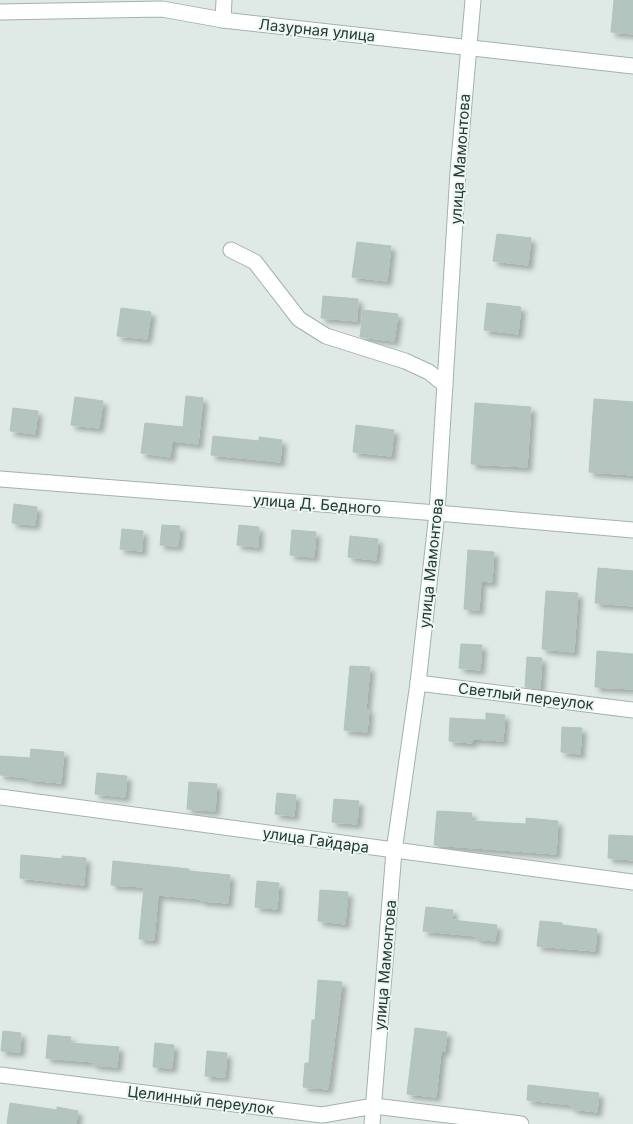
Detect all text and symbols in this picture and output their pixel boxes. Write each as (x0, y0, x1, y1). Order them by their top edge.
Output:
street label: Лазурная улица (258, 14, 376, 46)
street label: улица Мамонтова (446, 93, 474, 225)
street label: улица Д. Бедного (252, 490, 382, 518)
street label: улица Мамонтова (415, 497, 447, 629)
street label: Светлый переулок (457, 678, 595, 714)
street label: улица Гайдара (262, 823, 370, 857)
street label: улица Мамонтова (370, 899, 400, 1031)
street label: Целинный переулок (127, 1082, 275, 1118)

